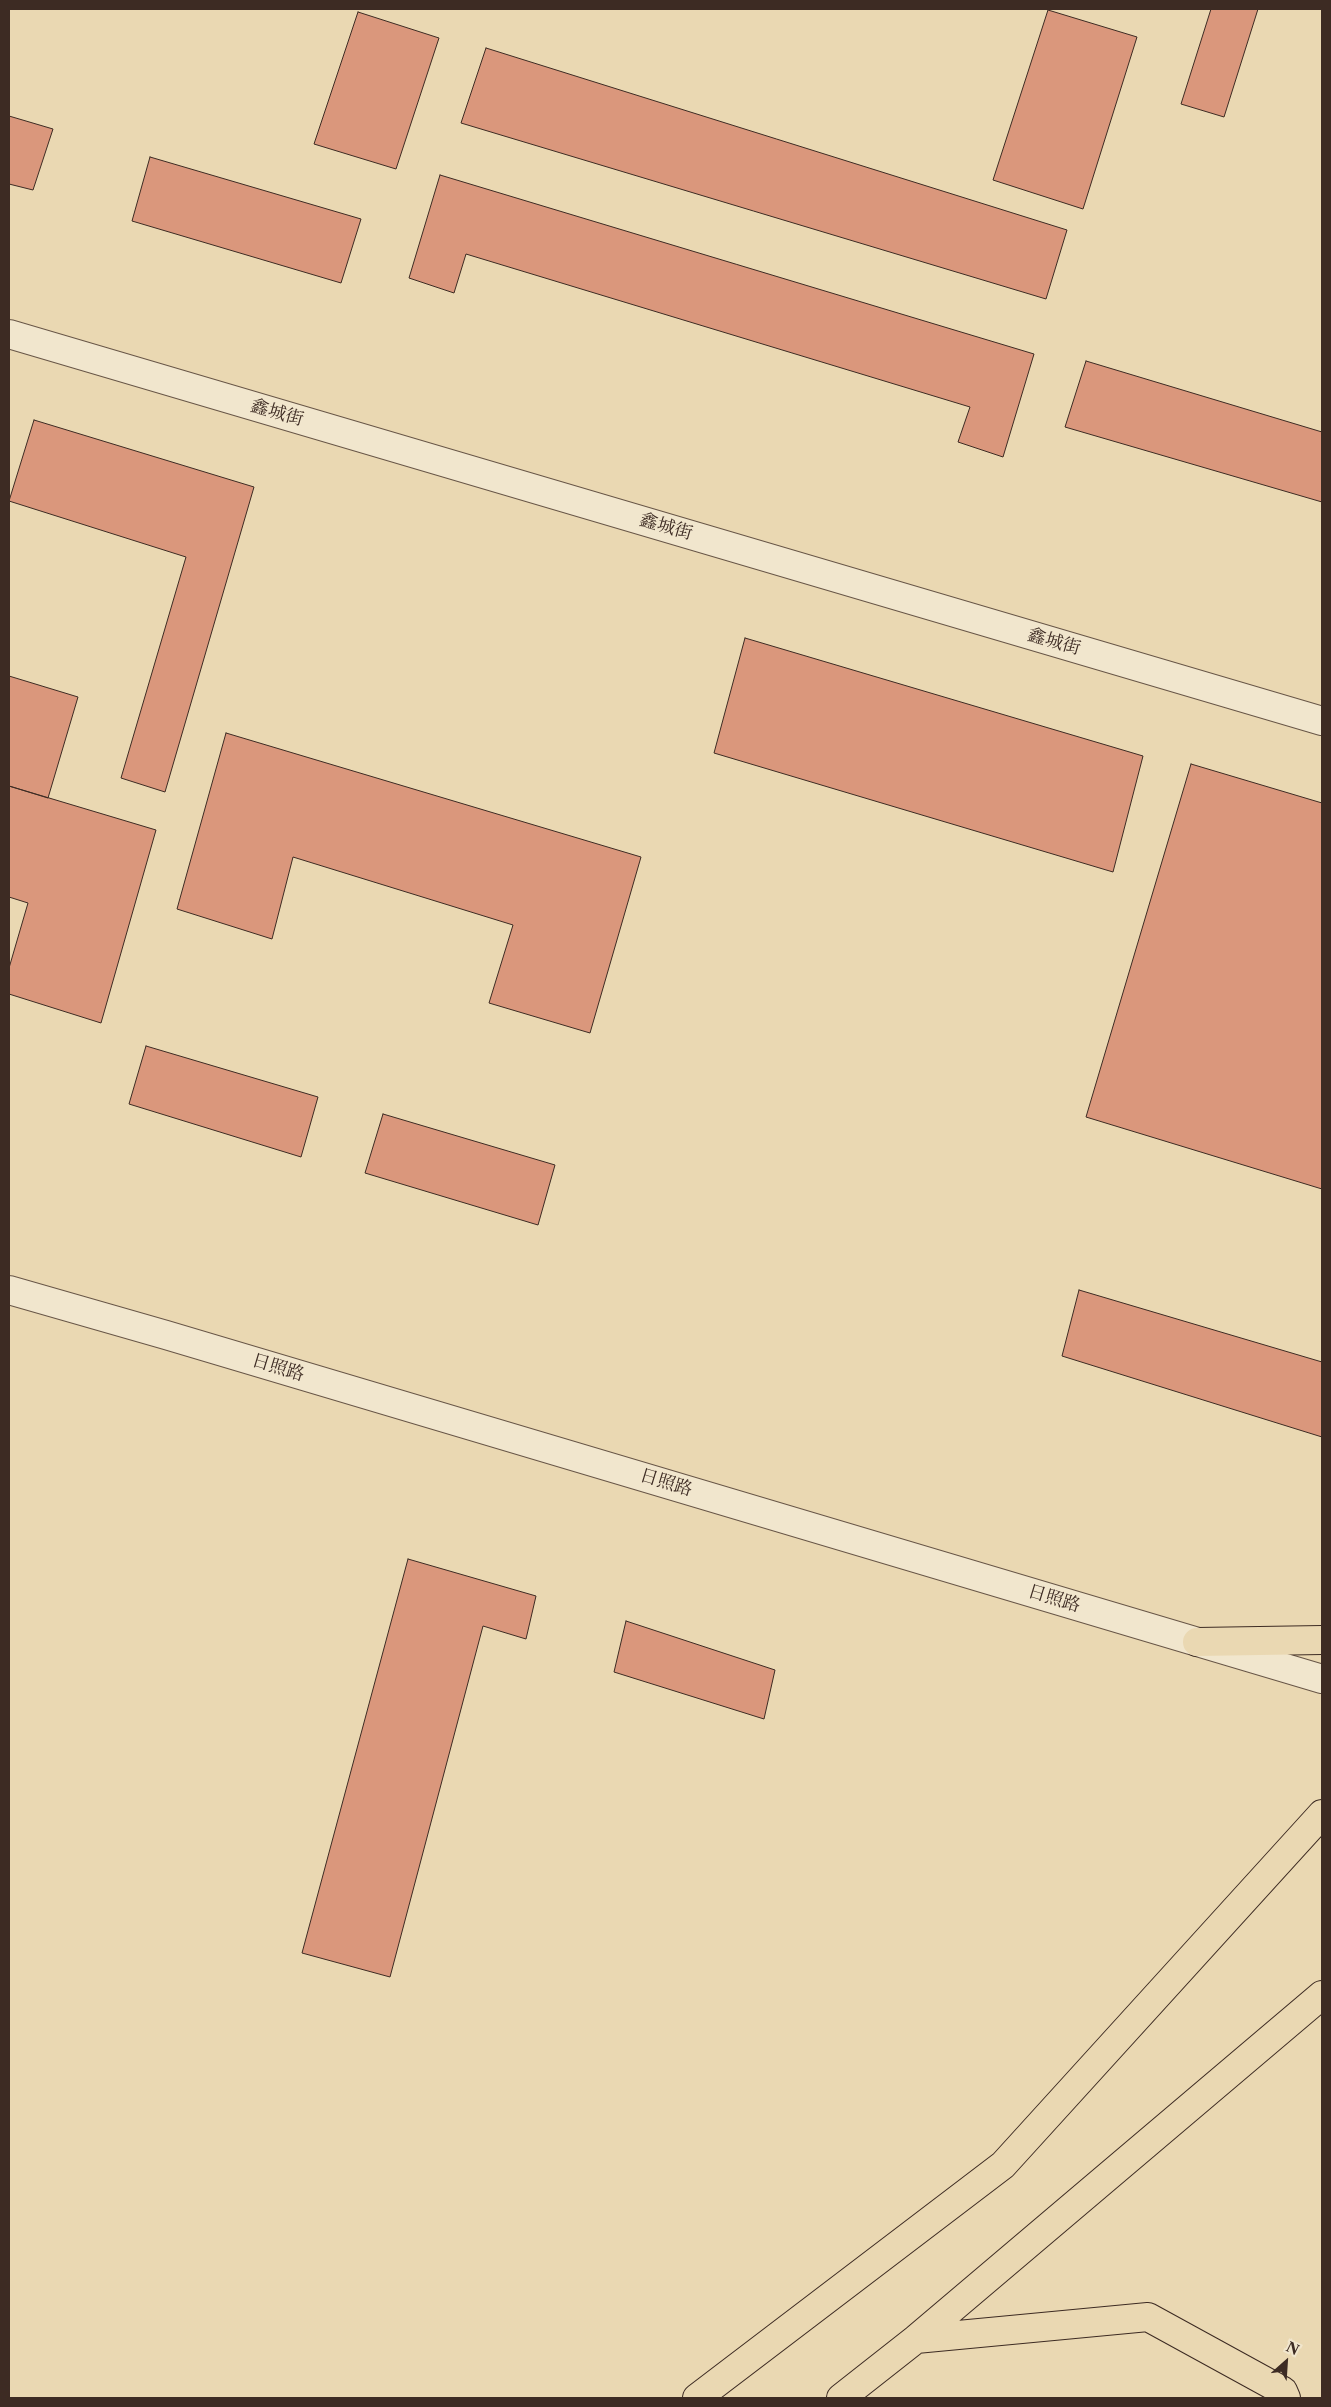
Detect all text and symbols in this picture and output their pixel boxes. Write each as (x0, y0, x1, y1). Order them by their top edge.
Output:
street label: 鑫城街 (248, 395, 306, 431)
street label: 鑫城街 (637, 509, 695, 545)
street label: 鑫城街 (1025, 624, 1083, 660)
street label: 日照路 (249, 1350, 307, 1386)
street label: 日照路 (637, 1465, 695, 1501)
street label: 日照路 (1025, 1581, 1083, 1617)
north arrow (1261, 2337, 1311, 2387)
text: N (1283, 2338, 1302, 2359)

